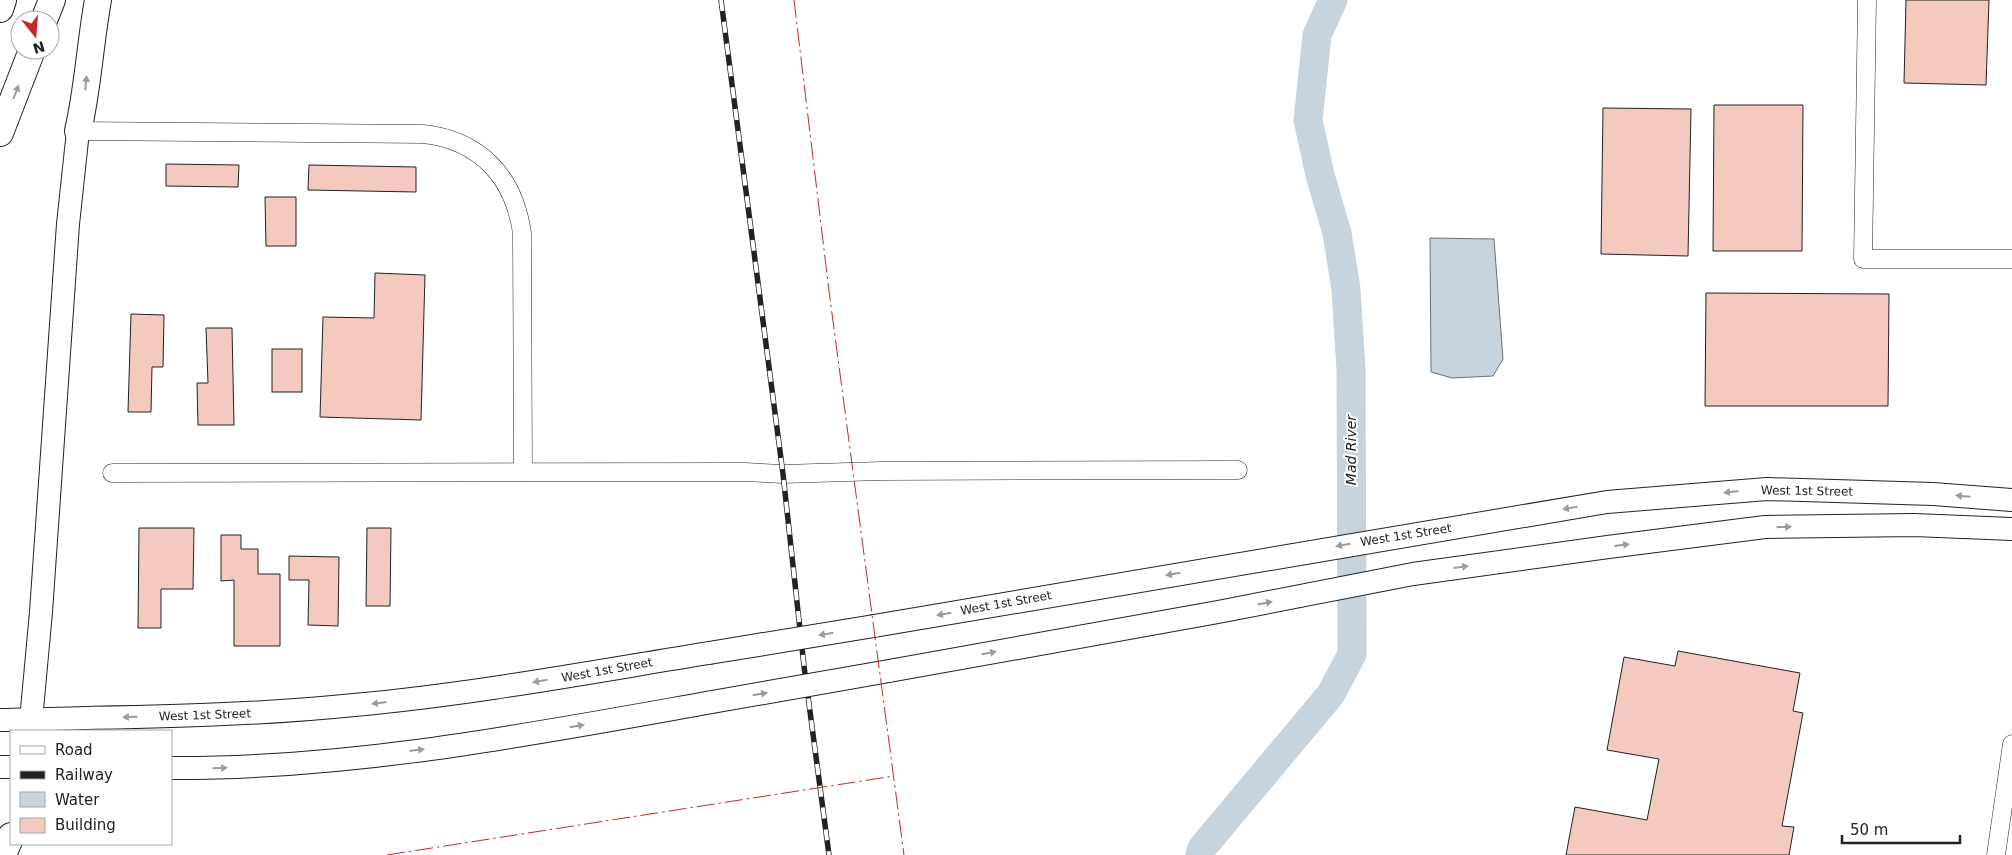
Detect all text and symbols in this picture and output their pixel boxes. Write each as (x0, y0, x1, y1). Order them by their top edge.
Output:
north arrow (10, 10, 60, 60)
text: N (31, 38, 47, 57)
one-way arrow (82, 75, 90, 91)
one-way arrow (13, 84, 20, 99)
water label: Mad River (1343, 414, 1359, 485)
street label: West 1st Street (1761, 483, 1854, 499)
one-way arrow (1723, 488, 1739, 496)
one-way arrow (1955, 492, 1971, 500)
one-way arrow (1561, 504, 1577, 512)
street label: West 1st Street (1359, 521, 1453, 549)
one-way arrow (1776, 523, 1792, 531)
one-way arrow (1615, 541, 1631, 549)
one-way arrow (1335, 542, 1351, 550)
one-way arrow (1454, 563, 1470, 571)
one-way arrow (1165, 571, 1181, 579)
street label: West 1st Street (959, 588, 1053, 618)
one-way arrow (1258, 599, 1273, 607)
one-way arrow (936, 610, 952, 618)
one-way arrow (817, 630, 833, 638)
one-way arrow (981, 649, 997, 657)
street label: West 1st Street (560, 655, 654, 685)
one-way arrow (532, 677, 548, 685)
one-way arrow (752, 689, 768, 697)
one-way arrow (371, 699, 387, 707)
street label: West 1st Street (159, 706, 252, 724)
one-way arrow (121, 713, 137, 721)
one-way arrow (570, 722, 586, 730)
legend (10, 730, 172, 845)
text: Road (55, 741, 93, 759)
one-way arrow (409, 746, 425, 754)
one-way arrow (212, 763, 228, 771)
text: Railway (55, 766, 113, 784)
text: Water (55, 791, 100, 809)
scale bar (1842, 812, 1960, 844)
text: Building (55, 816, 116, 834)
text: 50 m (1850, 821, 1888, 839)

